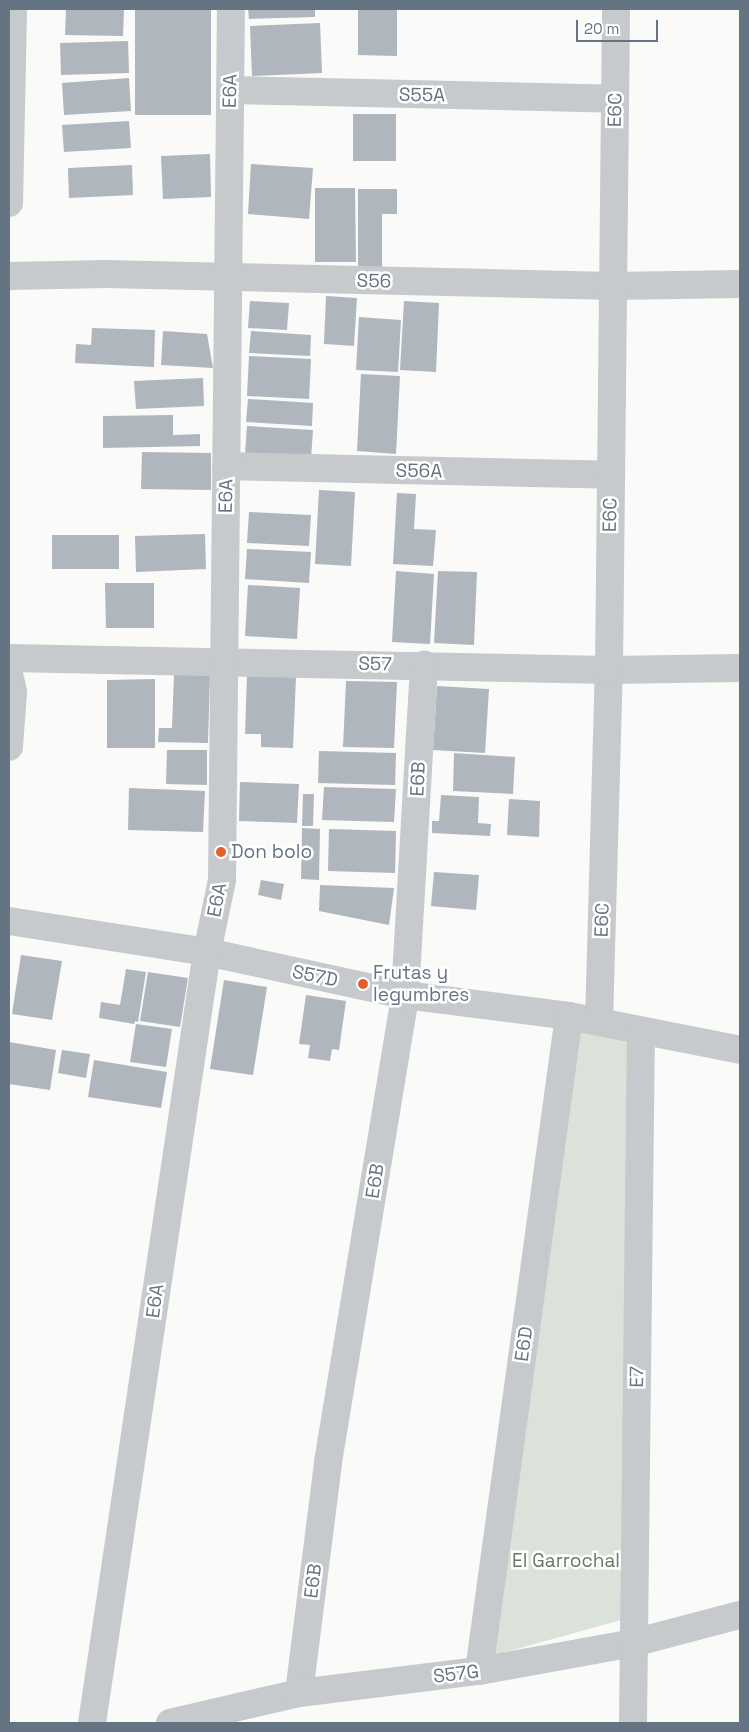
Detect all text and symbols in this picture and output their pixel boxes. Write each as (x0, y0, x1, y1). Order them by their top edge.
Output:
scale bar (579, 10, 662, 42)
text: 20 m (584, 19, 619, 38)
street label: E6A (218, 74, 242, 108)
street label: S55A (399, 83, 445, 107)
street label: E6C (603, 93, 627, 127)
street label: S56 (356, 269, 392, 293)
street label: S56A (395, 459, 443, 483)
street label: E6A (214, 479, 238, 513)
street label: E6C (598, 498, 622, 532)
street label: S57 (358, 652, 392, 676)
street label: E6B (406, 761, 430, 797)
place label: Don bolo (231, 841, 312, 863)
marker: Don bolo (215, 846, 227, 858)
street label: E6A (203, 881, 231, 919)
street label: E6C (590, 902, 614, 938)
street label: S57D (290, 960, 340, 992)
place label: Frutas y legumbres (373, 962, 469, 1006)
marker: Frutas y legumbres (357, 978, 369, 990)
street label: E6B (361, 1162, 389, 1200)
street label: E6A (141, 1282, 169, 1320)
street label: E6D (510, 1325, 538, 1363)
street label: E7 (625, 1366, 649, 1388)
park label: El Garrochal (512, 1550, 620, 1572)
street label: E6B (300, 1562, 326, 1600)
street label: S57G (432, 1660, 480, 1688)

